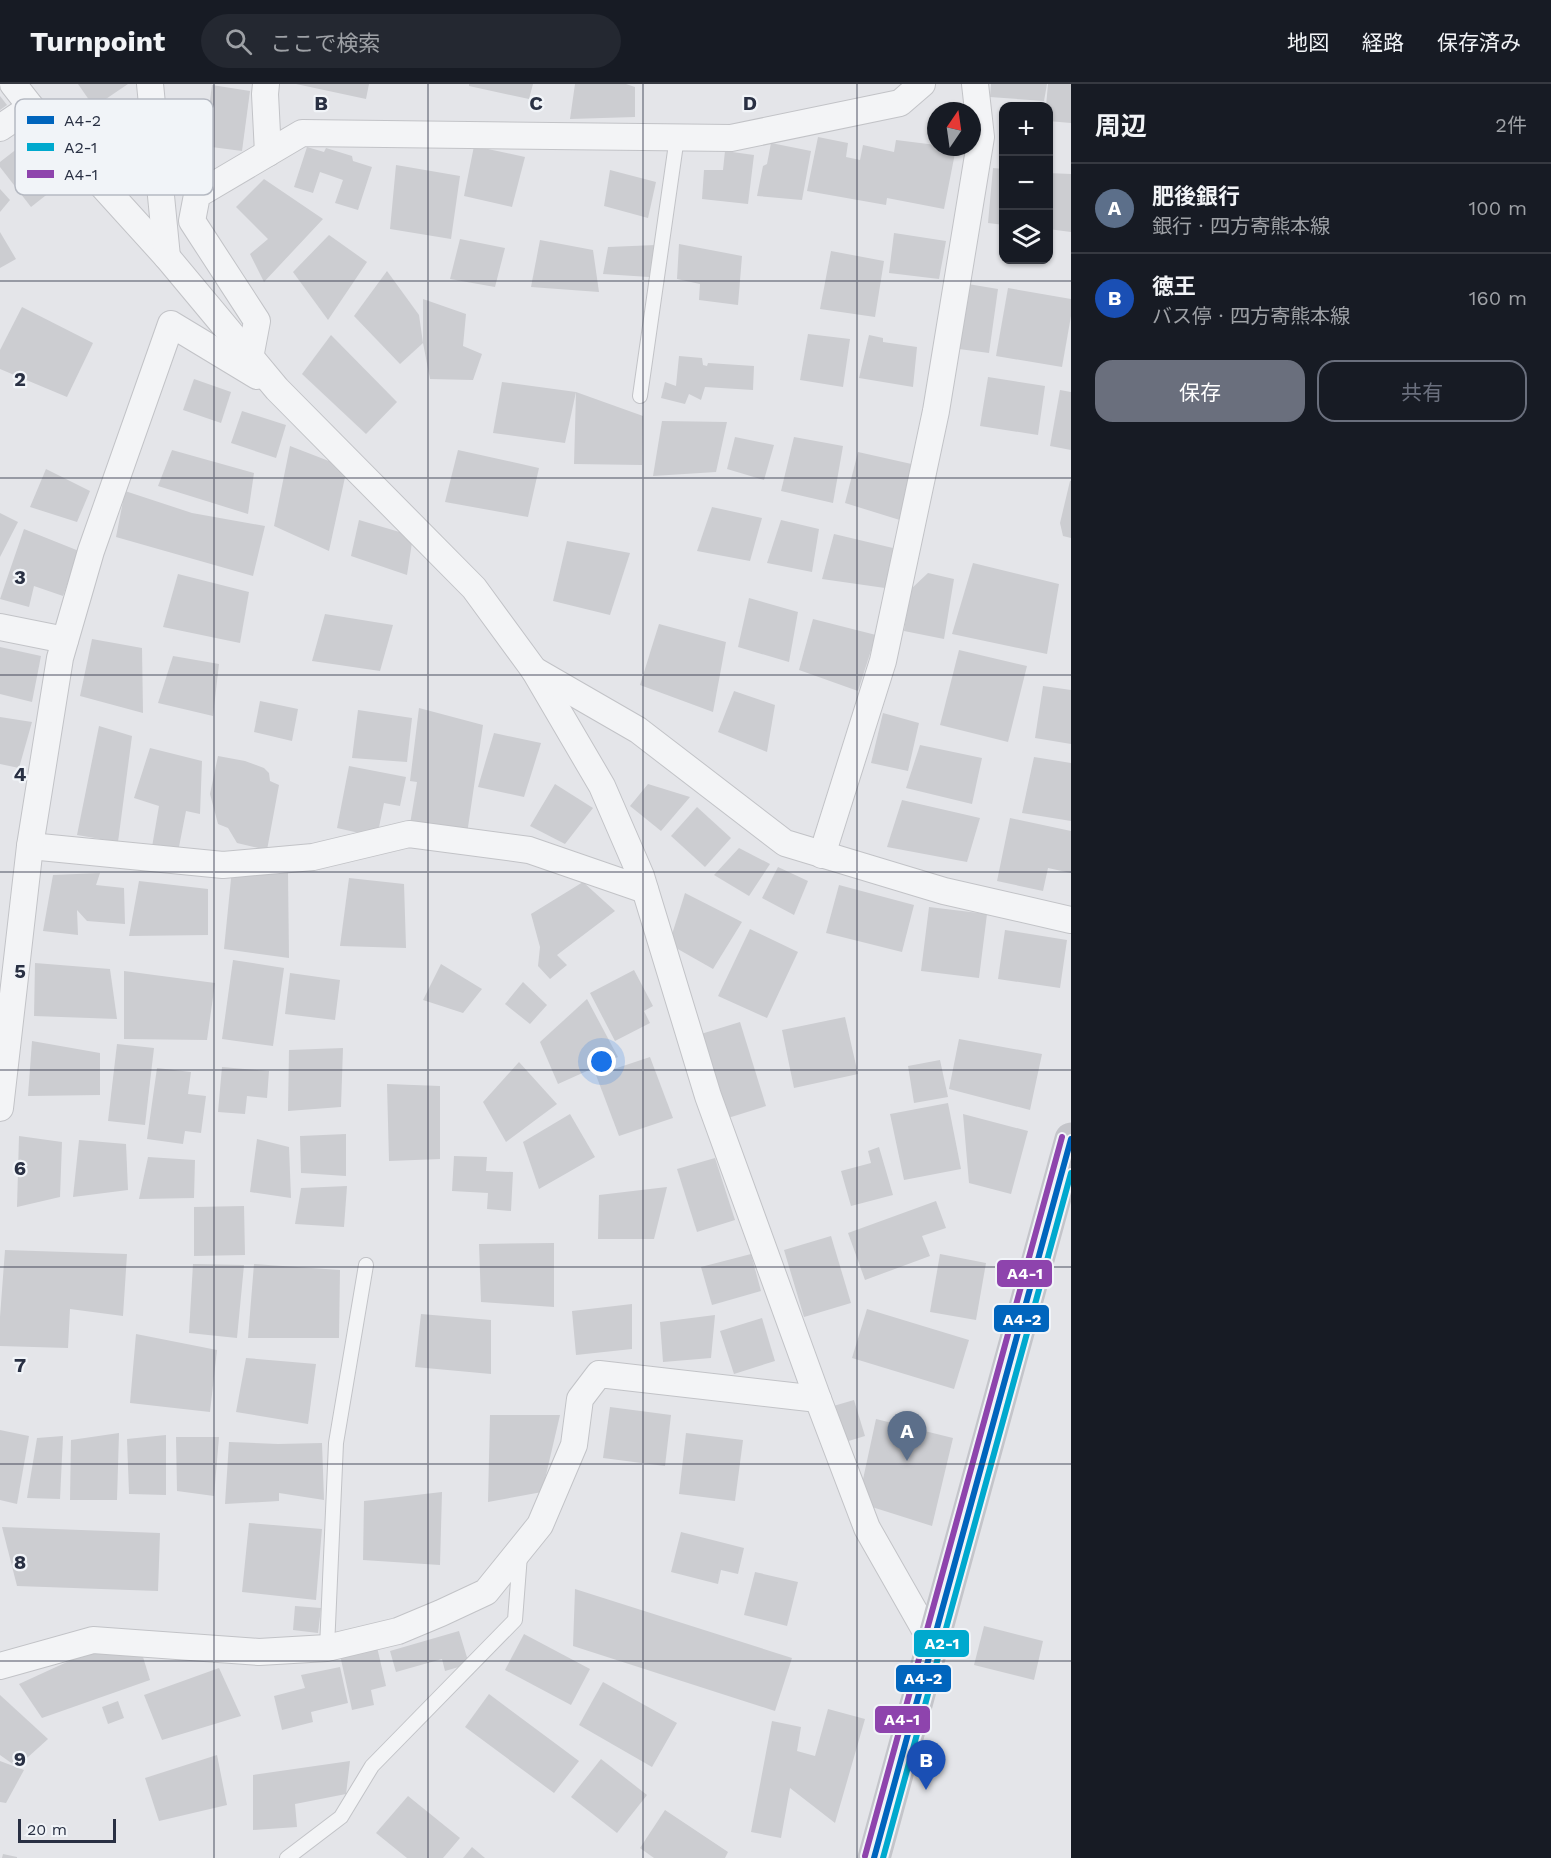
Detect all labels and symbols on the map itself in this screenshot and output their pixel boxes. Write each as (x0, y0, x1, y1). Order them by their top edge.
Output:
text: B (314, 91, 328, 115)
text: C (529, 91, 543, 115)
text: D (743, 91, 757, 115)
legend (15, 99, 213, 195)
north arrow (927, 102, 981, 156)
text: A4-2 (64, 111, 101, 130)
text: A2-1 (64, 138, 97, 157)
text: A4-1 (64, 165, 98, 184)
text: 2 (14, 367, 26, 391)
text: 3 (14, 565, 26, 589)
text: 4 (14, 762, 27, 786)
text: 5 (14, 959, 26, 983)
your location (587, 1047, 616, 1076)
text: 6 (14, 1156, 26, 1180)
line badge: A4-1 (996, 1259, 1053, 1288)
text: A4-1 (1007, 1264, 1043, 1283)
line badge: A4-2 (993, 1304, 1050, 1333)
text: A4-2 (1003, 1310, 1041, 1329)
text: 7 (14, 1353, 26, 1377)
pin: A (888, 1412, 926, 1461)
text: 8 (14, 1550, 26, 1574)
line badge: A2-1 (913, 1629, 970, 1658)
text: A2-1 (925, 1634, 959, 1653)
line badge: A4-2 (895, 1664, 952, 1693)
text: A4-2 (904, 1669, 942, 1688)
line badge: A4-1 (874, 1705, 931, 1734)
text: A4-1 (884, 1710, 920, 1729)
pin: B (906, 1740, 946, 1790)
text: 9 (14, 1747, 26, 1771)
scale bar (18, 1816, 116, 1844)

